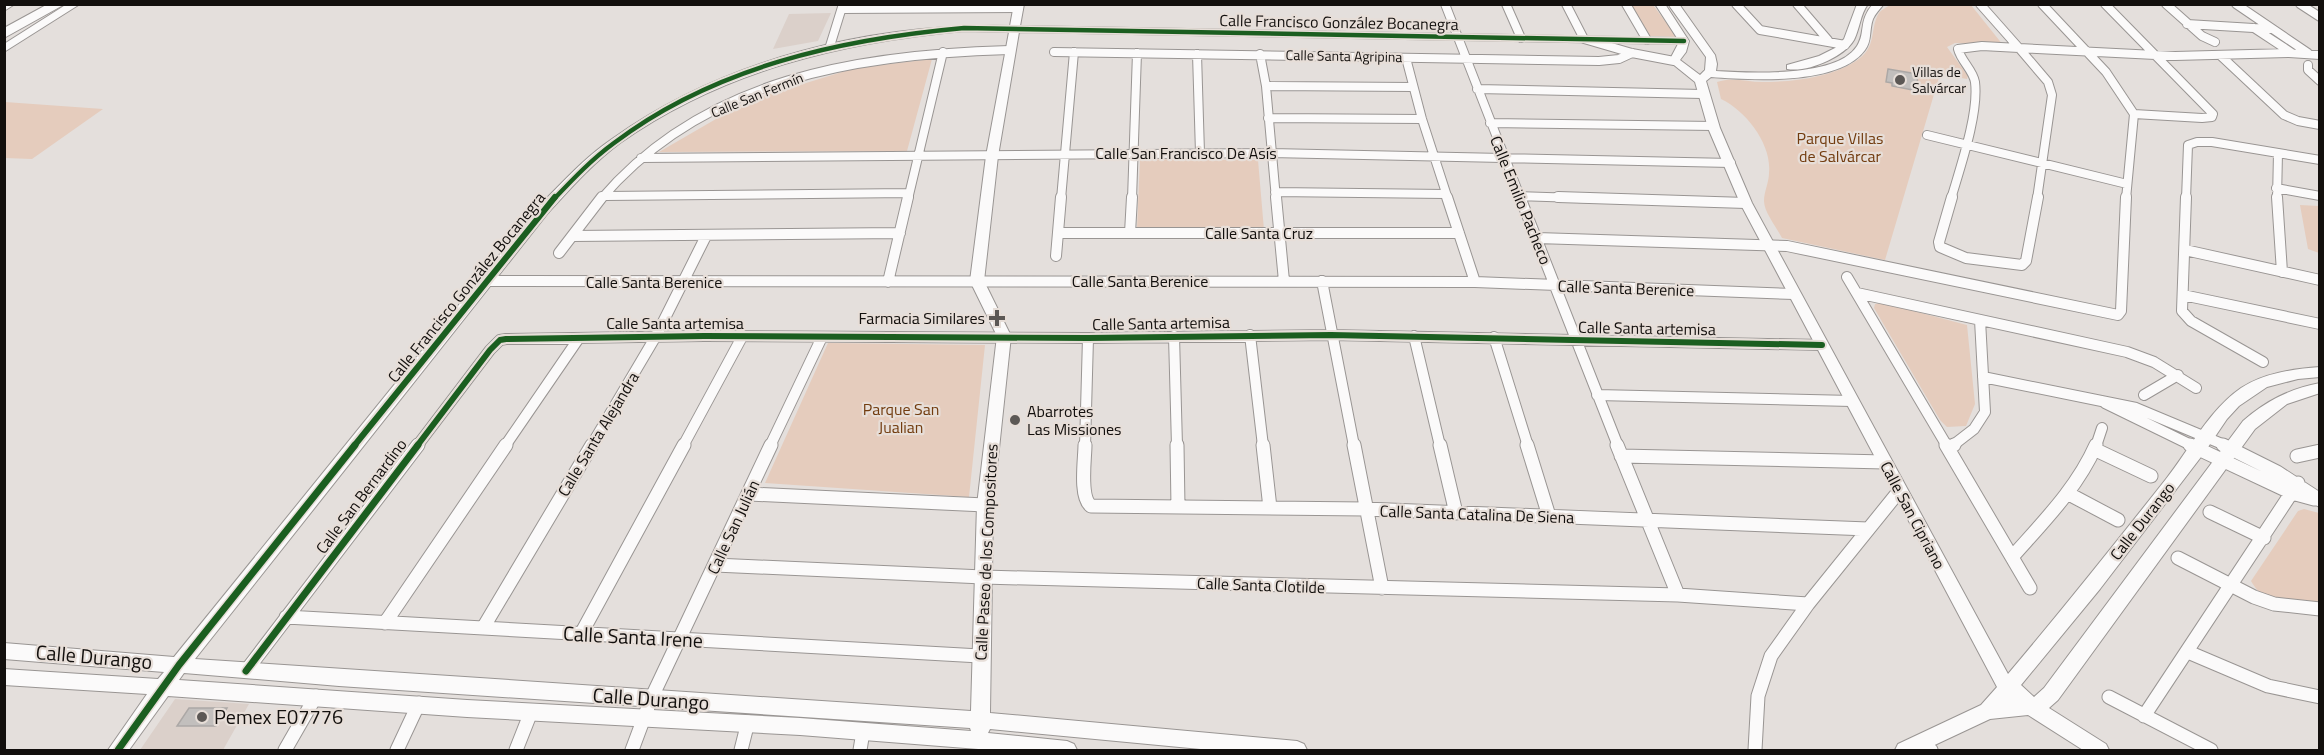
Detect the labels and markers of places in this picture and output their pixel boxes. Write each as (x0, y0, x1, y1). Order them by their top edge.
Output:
place label: Villas de Salvárcar (1912, 61, 1966, 98)
marker: Villas de Salvárcar (1893, 73, 1907, 87)
place label: Farmacia Similares (858, 306, 985, 330)
marker: Farmacia Similares (990, 311, 1004, 325)
place label: Abarrotes Las Missiones (1027, 399, 1122, 441)
marker: Abarrotes Las Missiones (1008, 413, 1022, 427)
place label: Pemex E07776 (214, 701, 343, 732)
marker: Pemex E07776 (195, 710, 209, 724)

